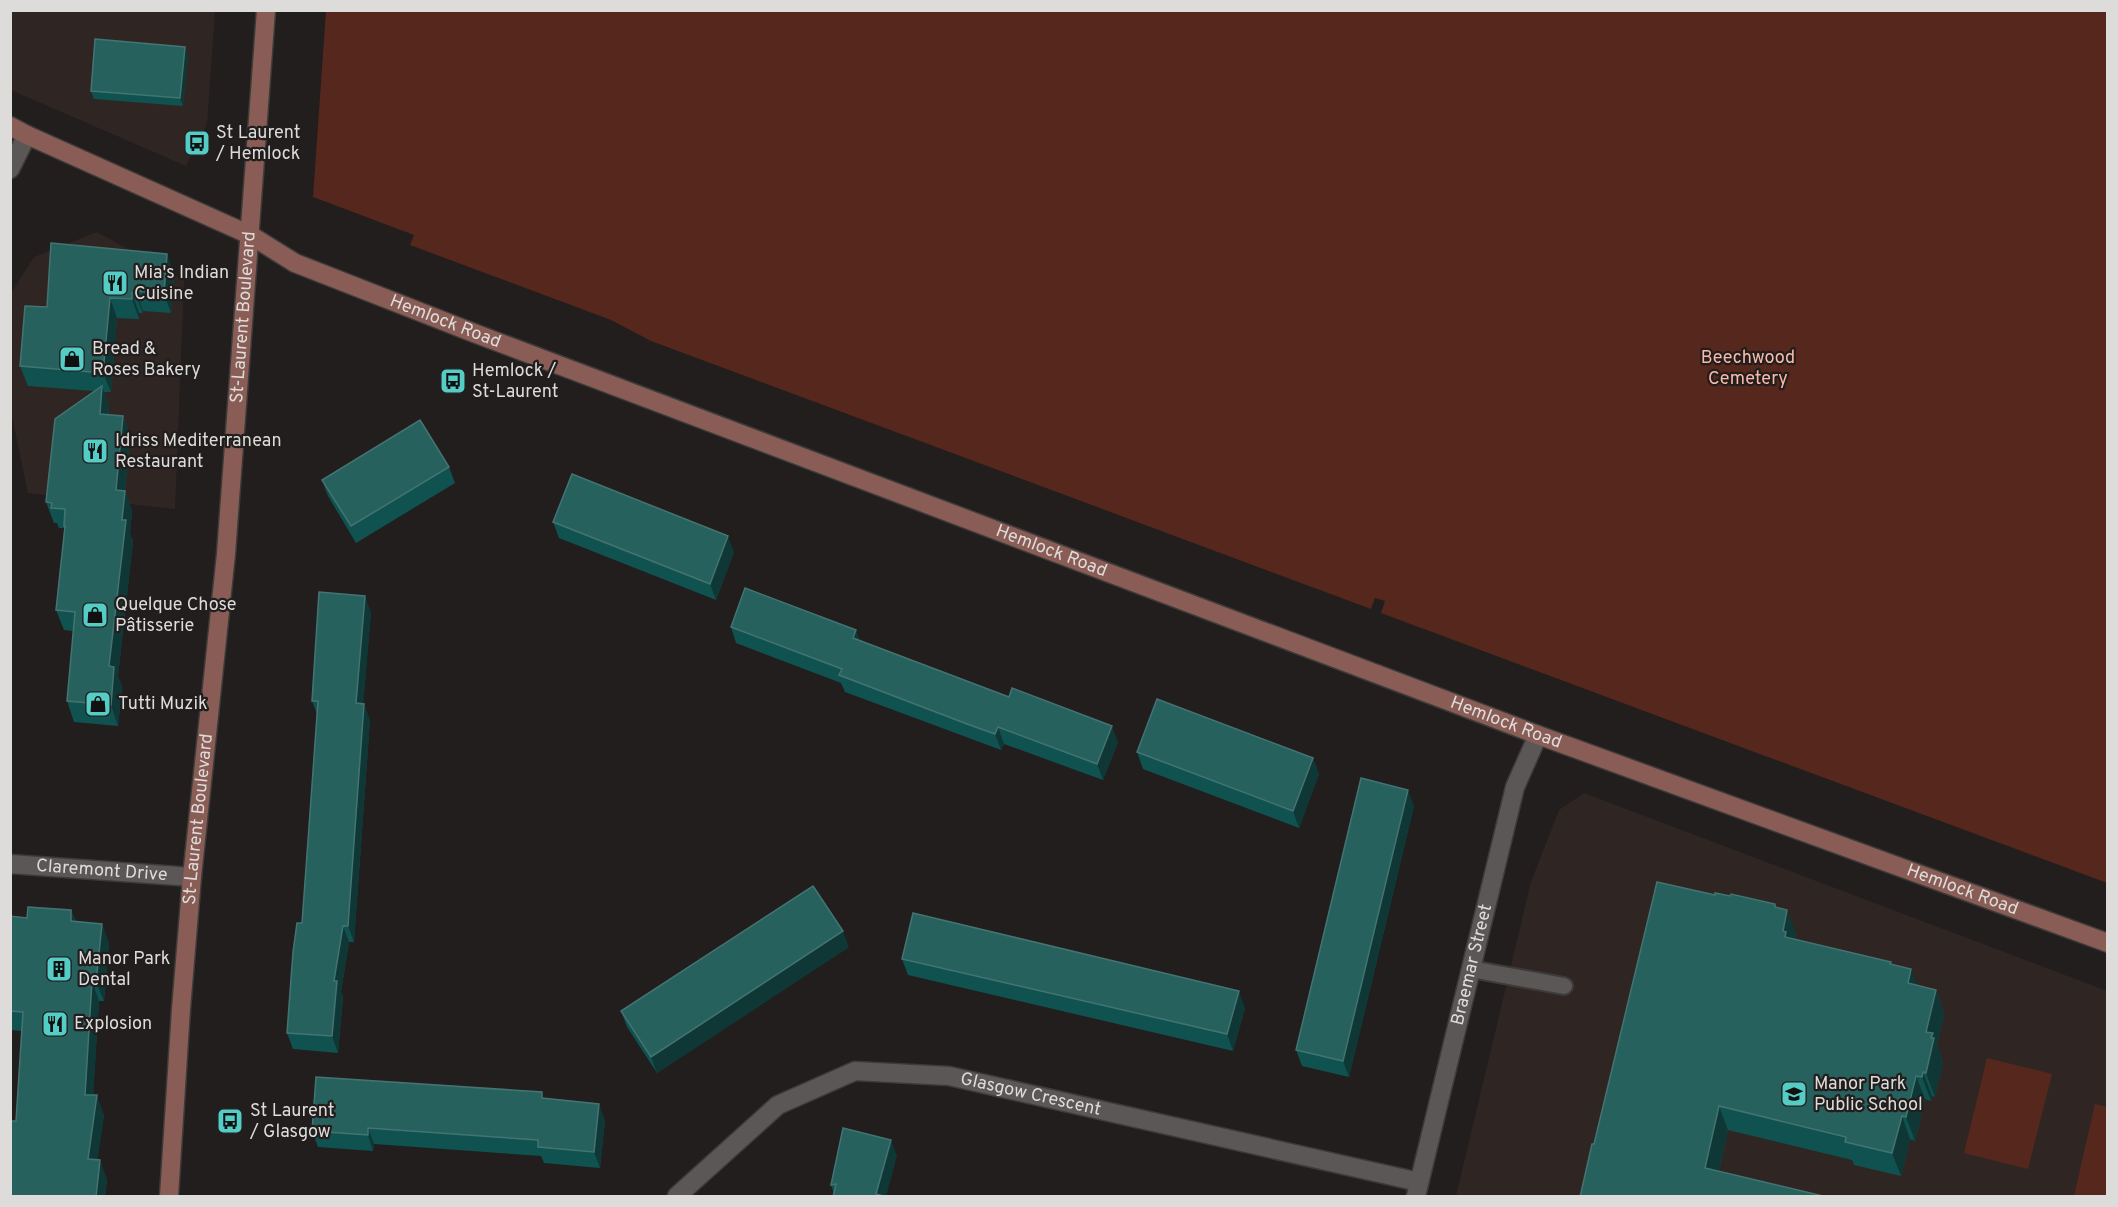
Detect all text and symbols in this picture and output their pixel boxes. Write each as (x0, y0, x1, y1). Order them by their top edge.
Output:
place label: St Laurent / Hemlock (215, 122, 301, 166)
bus stop icon: St Laurent / Hemlock (182, 128, 212, 158)
street label: St-Laurent Boulevard (226, 231, 261, 404)
place label: Mia's Indian Cuisine (134, 262, 229, 306)
restaurant icon: Mia's Indian Cuisine (100, 268, 130, 298)
street label: Hemlock Road (386, 290, 504, 354)
place label: Bread & Roses Bakery (92, 338, 201, 382)
shop icon: Bread & Roses Bakery (57, 344, 87, 374)
park label: Beechwood Cemetery (1701, 347, 1795, 391)
place label: Hemlock / St-Laurent (472, 360, 558, 404)
bus stop icon: Hemlock / St-Laurent (438, 366, 468, 396)
place label: Idriss Mediterranean Restaurant (115, 430, 282, 474)
restaurant icon: Idriss Mediterranean Restaurant (80, 436, 110, 466)
street label: Hemlock Road (992, 520, 1110, 583)
place label: Quelque Chose Pâtisserie (115, 594, 237, 638)
shop icon: Quelque Chose Pâtisserie (80, 600, 110, 630)
shop icon: Tutti Muzik (83, 689, 113, 719)
street label: Hemlock Road (1447, 691, 1565, 754)
place label: Tutti Muzik (118, 693, 208, 716)
street label: St-Laurent Boulevard (178, 732, 219, 906)
street label: Claremont Drive (35, 854, 168, 887)
street label: Hemlock Road (1903, 859, 2021, 921)
street label: Braemar Street (1446, 902, 1498, 1028)
place label: Manor Park Dental (78, 948, 170, 992)
building icon: Manor Park Dental (44, 954, 74, 984)
restaurant icon: Explosion (40, 1009, 70, 1039)
place label: Explosion (74, 1013, 152, 1036)
street label: Glasgow Crescent (958, 1067, 1103, 1121)
place label: Manor Park Public School (1814, 1073, 1923, 1117)
school or university icon: Manor Park Public School (1779, 1079, 1809, 1109)
place label: St Laurent / Glasgow (249, 1100, 335, 1144)
bus stop icon: St Laurent / Glasgow (215, 1106, 245, 1136)

